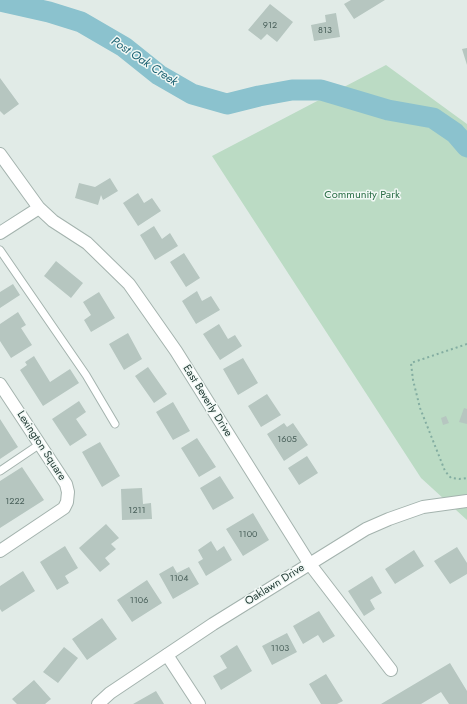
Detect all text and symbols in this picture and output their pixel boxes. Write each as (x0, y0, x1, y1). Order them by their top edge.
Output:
house number: 912 (263, 21, 277, 31)
house number: 813 (318, 26, 332, 36)
water label: Post Oak Creek (108, 35, 180, 89)
park label: Community Park (324, 188, 400, 202)
street label: East Beverly Drive (180, 362, 234, 440)
street label: Lexington Square (14, 409, 68, 483)
house number: 1605 (277, 435, 297, 445)
house number: 1222 (5, 497, 25, 507)
house number: 1211 (128, 506, 146, 516)
house number: 1100 (239, 530, 257, 540)
street label: Oaklawn Drive (243, 561, 307, 609)
house number: 1104 (170, 574, 188, 584)
house number: 1106 (130, 596, 148, 606)
house number: 1103 (271, 644, 289, 654)

